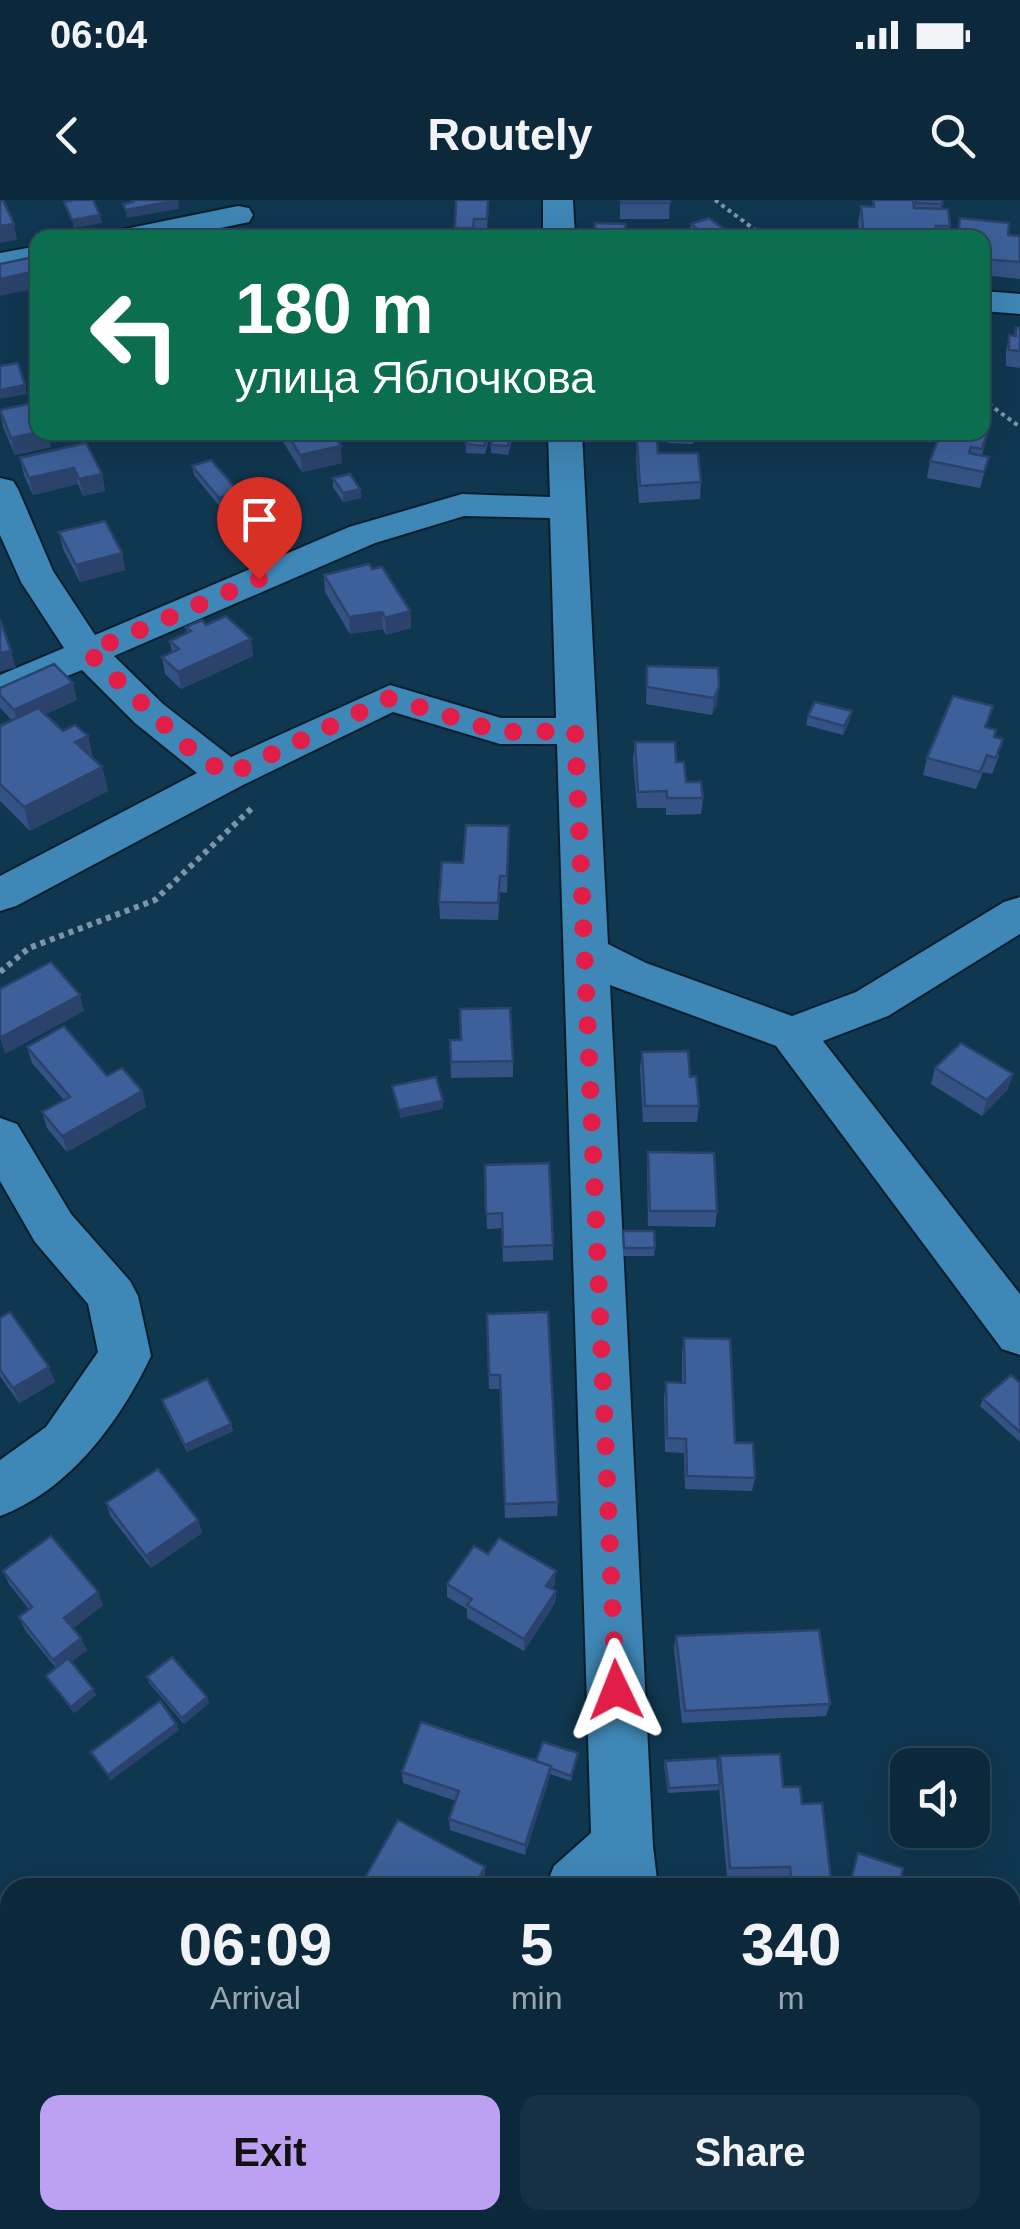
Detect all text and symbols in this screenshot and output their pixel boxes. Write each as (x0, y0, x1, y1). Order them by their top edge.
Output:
text: 06:04 (50, 14, 147, 56)
icon: back (40, 108, 95, 163)
icon: search (925, 108, 980, 163)
text: Routely (427, 109, 593, 160)
icon: left (70, 270, 200, 400)
text: 180 m (235, 270, 433, 348)
text: улица Яблочкова (235, 352, 595, 403)
pin (217, 477, 302, 580)
icon: arrive (232, 492, 287, 547)
position arrow (564, 1638, 668, 1742)
map controls (890, 1748, 990, 1848)
button: sound (890, 1748, 990, 1848)
text: 06:09 (179, 1911, 332, 1978)
text: 5 (520, 1911, 553, 1978)
text: 340 (741, 1911, 841, 1978)
text: Arrival (210, 1980, 301, 2016)
text: min (511, 1980, 562, 2016)
text: m (778, 1980, 805, 2016)
button: Exit (40, 2095, 500, 2210)
button: Share (520, 2095, 980, 2210)

